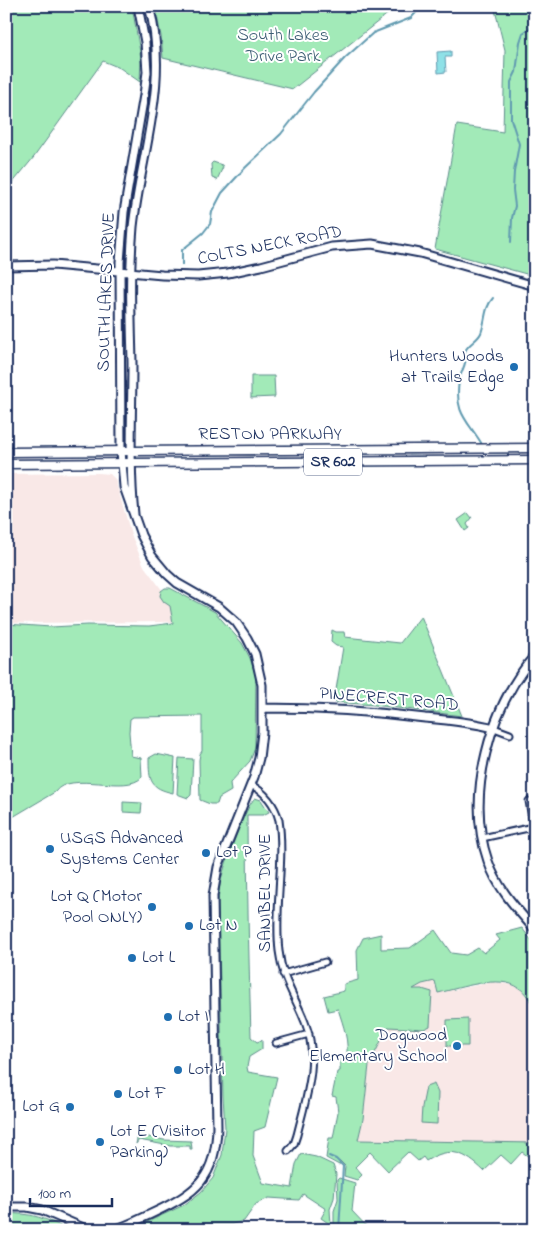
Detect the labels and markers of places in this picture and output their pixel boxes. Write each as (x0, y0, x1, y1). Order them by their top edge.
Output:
place label: Hunters Woods at Trails Edge (389, 344, 505, 392)
marker: Hunters Woods at Trails Edge (508, 361, 520, 373)
place label: USGS Advanced Systems Center (60, 826, 183, 873)
place label: Lot P (216, 840, 253, 866)
marker: USGS Advanced Systems Center (44, 843, 56, 855)
marker: Lot P (200, 847, 212, 859)
place label: Lot Q (Motor Pool ONLY) (50, 884, 142, 931)
marker: Lot Q (Motor Pool ONLY) (146, 901, 158, 913)
place label: Lot N (199, 913, 238, 939)
marker: Lot N (183, 920, 195, 932)
place label: Lot L (142, 945, 176, 971)
marker: Lot L (126, 952, 138, 964)
place label: Lot I (178, 1004, 209, 1030)
marker: Lot I (162, 1011, 174, 1023)
place label: Dogwood Elementary School (309, 1023, 447, 1070)
marker: Dogwood Elementary School (451, 1040, 463, 1052)
place label: Lot H (188, 1057, 225, 1083)
marker: Lot H (172, 1064, 184, 1076)
place label: Lot F (128, 1081, 167, 1107)
marker: Lot F (112, 1088, 124, 1100)
place label: Lot G (22, 1094, 60, 1120)
marker: Lot G (64, 1101, 76, 1113)
place label: Lot E (Visitor Parking) (110, 1119, 206, 1167)
marker: Lot E (Visitor Parking) (94, 1136, 106, 1148)

